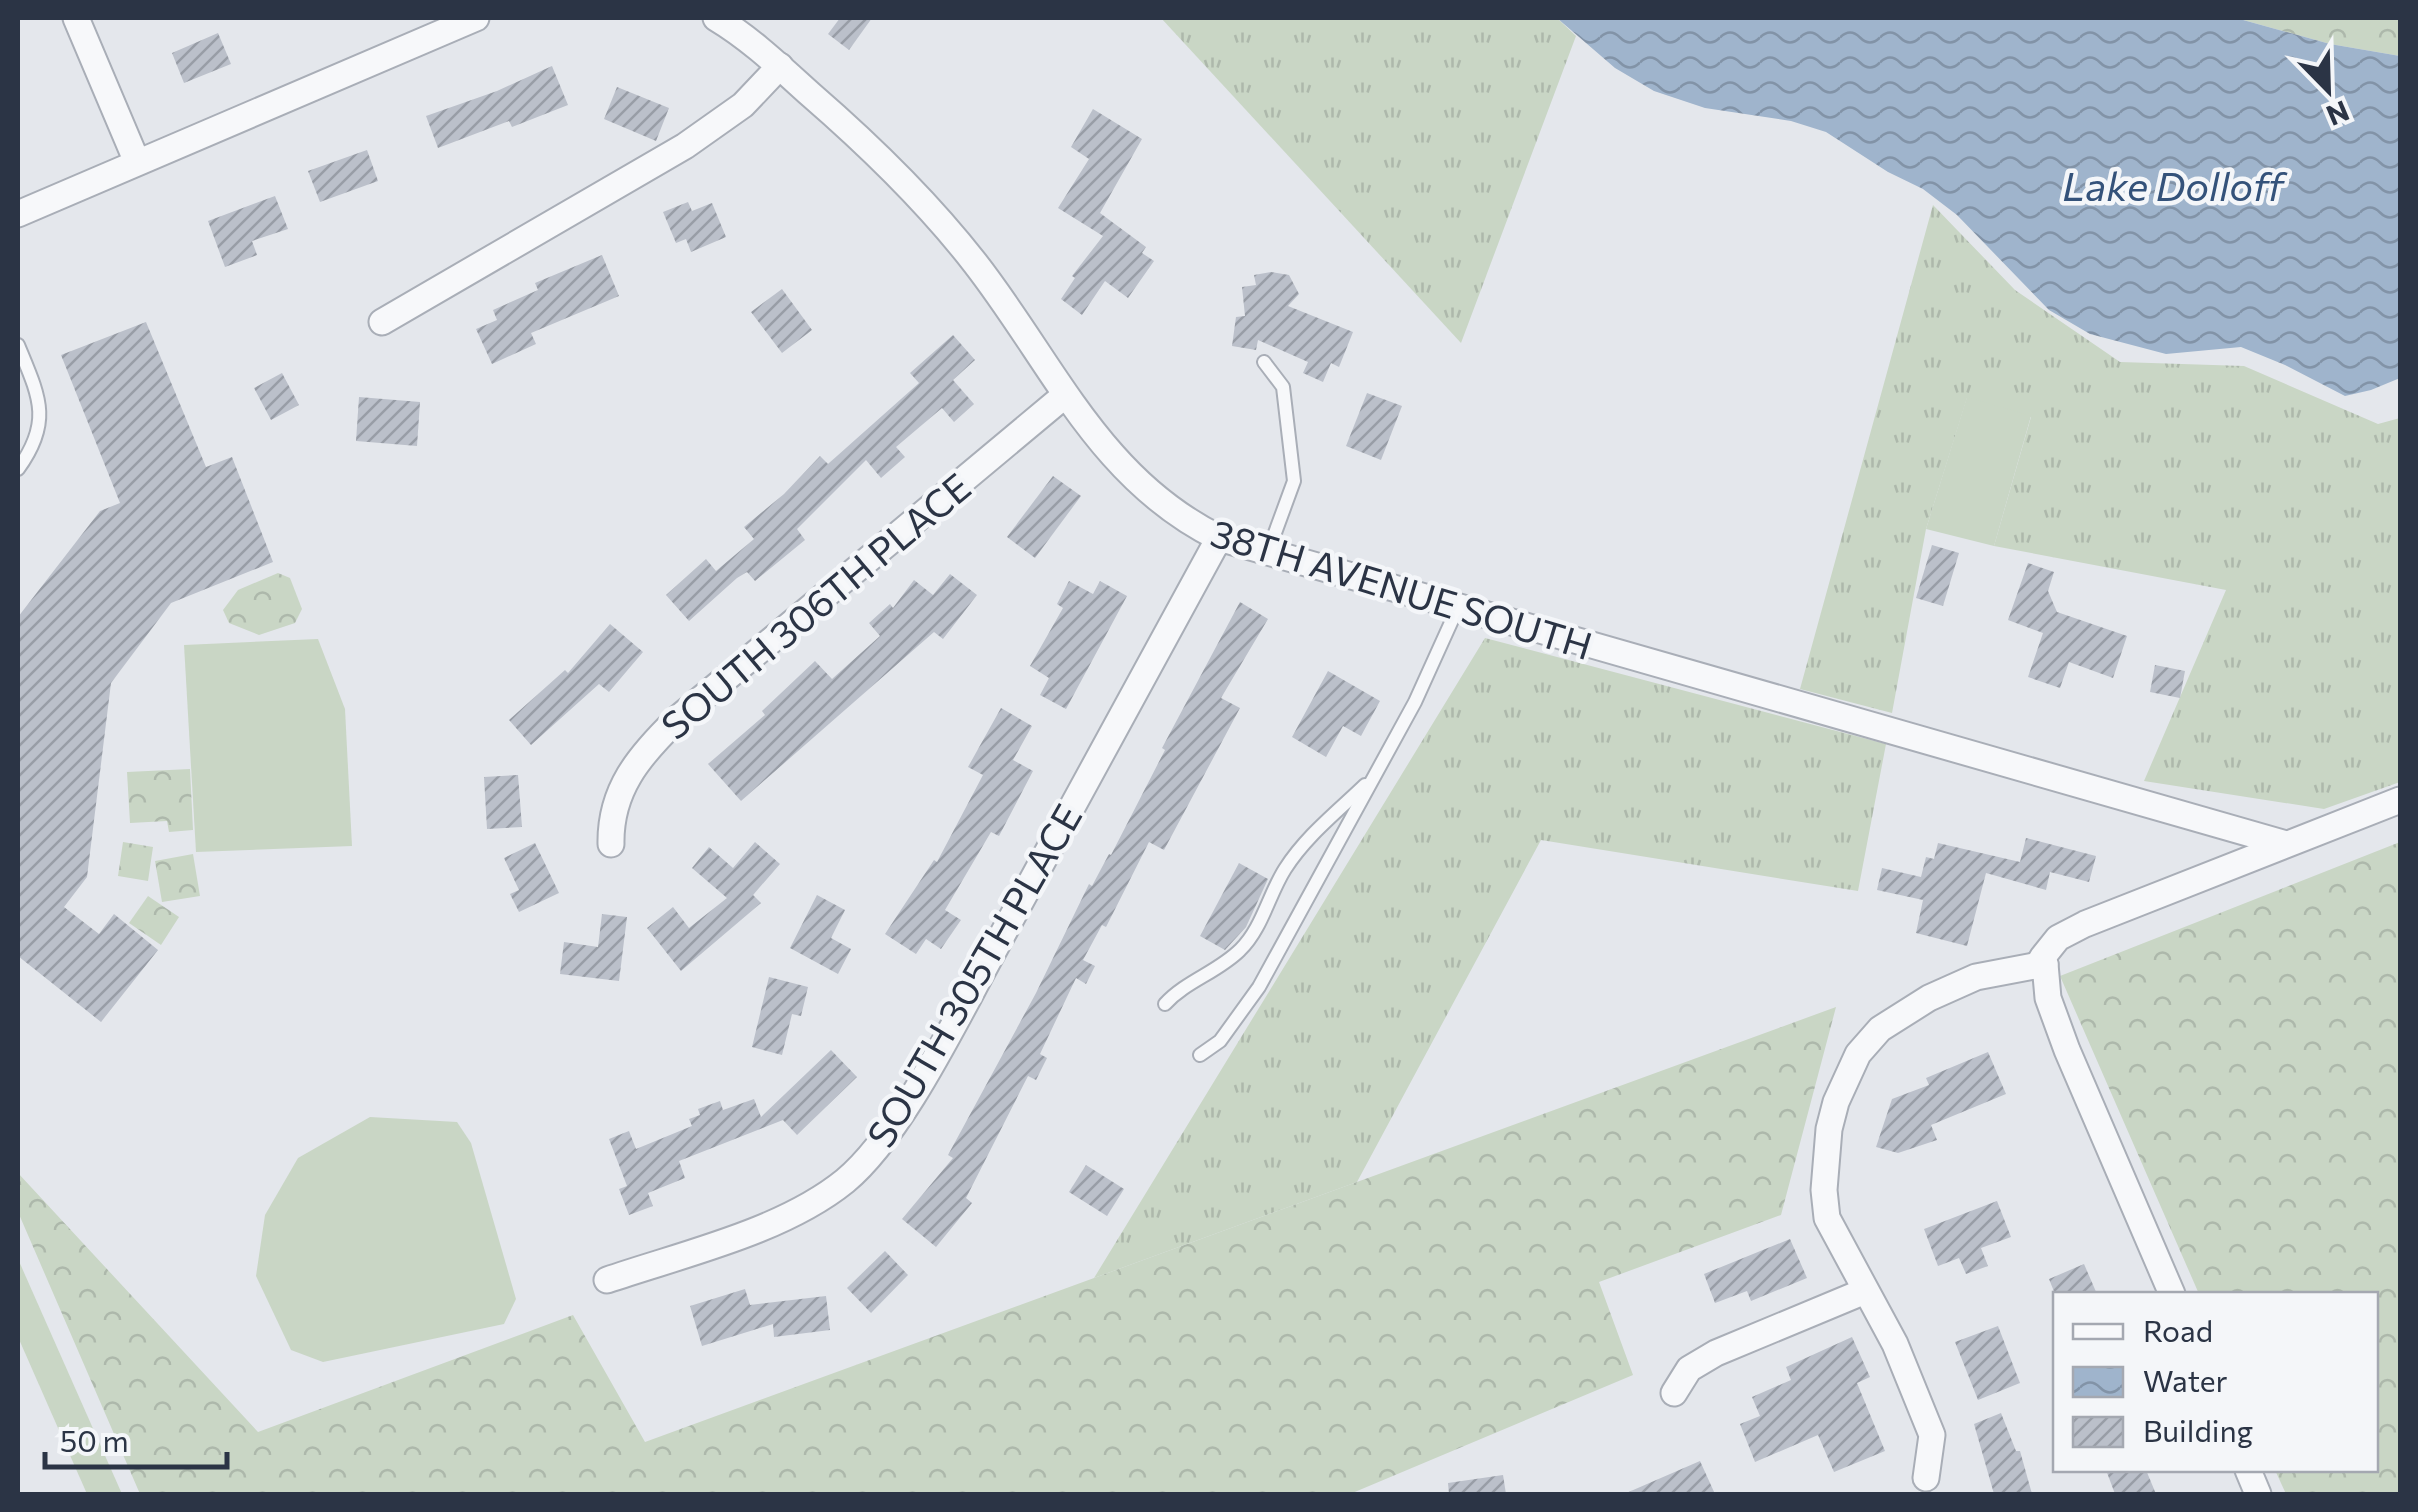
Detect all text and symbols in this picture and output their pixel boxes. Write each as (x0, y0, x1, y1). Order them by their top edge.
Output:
north arrow (2278, 40, 2378, 140)
text: N (2322, 94, 2354, 134)
water label: Lake Dolloff (2062, 160, 2288, 209)
street label: SOUTH 306TH PLACE (651, 462, 979, 748)
street label: 38TH AVENUE SOUTH (1206, 508, 1598, 668)
street label: SOUTH 305TH PLACE (856, 795, 1090, 1155)
legend (2053, 1292, 2378, 1472)
text: Road (2143, 1311, 2213, 1348)
text: Water (2143, 1361, 2228, 1398)
scale bar (45, 1407, 228, 1469)
text: Building (2143, 1411, 2253, 1448)
text: 50 m (60, 1421, 129, 1458)

